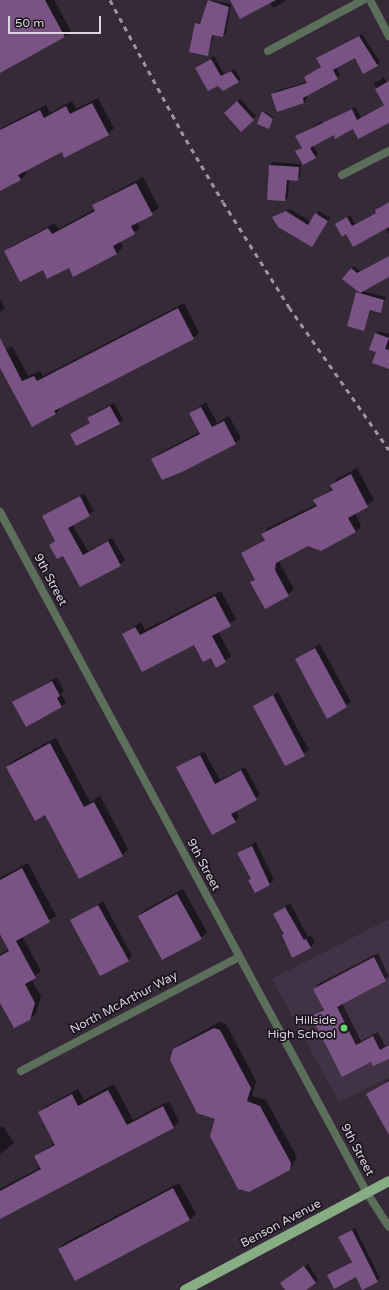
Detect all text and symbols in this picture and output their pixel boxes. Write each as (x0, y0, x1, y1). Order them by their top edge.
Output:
scale bar (10, 8, 103, 34)
text: 50 m (15, 16, 44, 30)
street label: 9th Street (30, 552, 70, 608)
street label: 9th Street (183, 837, 223, 893)
street label: North McArthur Way (68, 969, 180, 1037)
place label: Hillside High School (267, 1014, 336, 1042)
marker: Hillside High School (339, 1023, 349, 1033)
street label: 9th Street (337, 1122, 377, 1178)
street label: Benson Avenue (238, 1197, 324, 1251)

